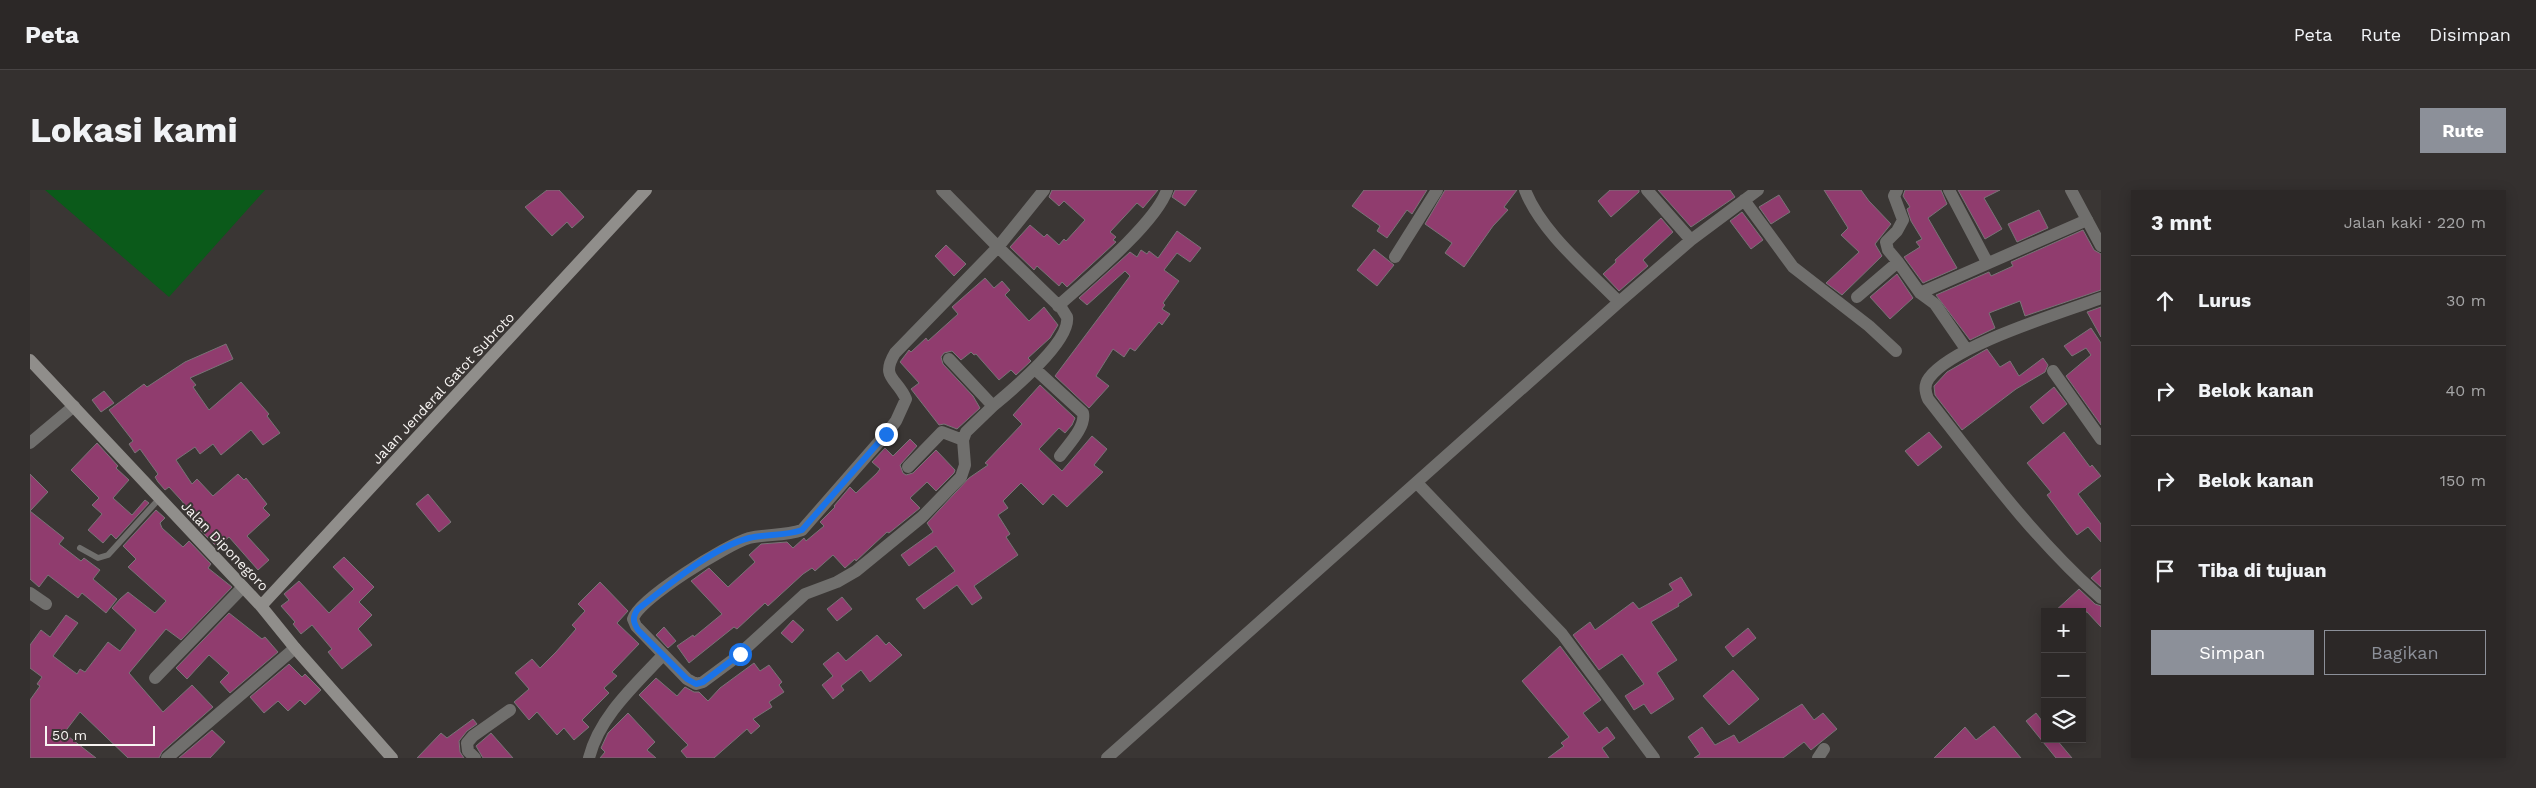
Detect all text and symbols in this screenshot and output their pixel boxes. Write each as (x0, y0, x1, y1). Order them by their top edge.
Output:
text: Peta (25, 21, 79, 49)
text: Peta (2294, 24, 2332, 45)
text: Rute (2360, 24, 2401, 45)
text: Disimpan (2429, 24, 2511, 45)
button: Rute (2420, 108, 2506, 153)
text: Lokasi kami (30, 109, 238, 151)
text: 3 mnt (2151, 210, 2211, 235)
text: Jalan kaki · 220 m (2344, 213, 2486, 232)
icon: ahead (2151, 287, 2179, 315)
text: Lurus (2198, 289, 2251, 312)
text: 30 m (2446, 291, 2486, 310)
street label: Jalan Jenderal Gatot Subroto (369, 309, 517, 467)
icon: right (2151, 377, 2179, 405)
text: Belok kanan (2198, 379, 2314, 402)
text: 40 m (2446, 381, 2486, 400)
route end (875, 423, 898, 446)
icon: right (2151, 467, 2179, 495)
text: Belok kanan (2198, 469, 2314, 492)
text: 150 m (2440, 471, 2486, 490)
street label: Jalan Diponegoro (178, 498, 272, 594)
icon: arrive (2151, 557, 2179, 585)
text: Tiba di tujuan (2198, 559, 2327, 582)
map controls (2041, 608, 2086, 743)
button: + (2041, 608, 2086, 653)
button: Simpan (2151, 630, 2314, 675)
button: Bagikan (2324, 630, 2486, 675)
route start (729, 643, 752, 666)
button: − (2041, 653, 2086, 698)
button: layers (2041, 698, 2086, 743)
scale bar (45, 723, 155, 746)
text: 50 m (52, 727, 87, 743)

